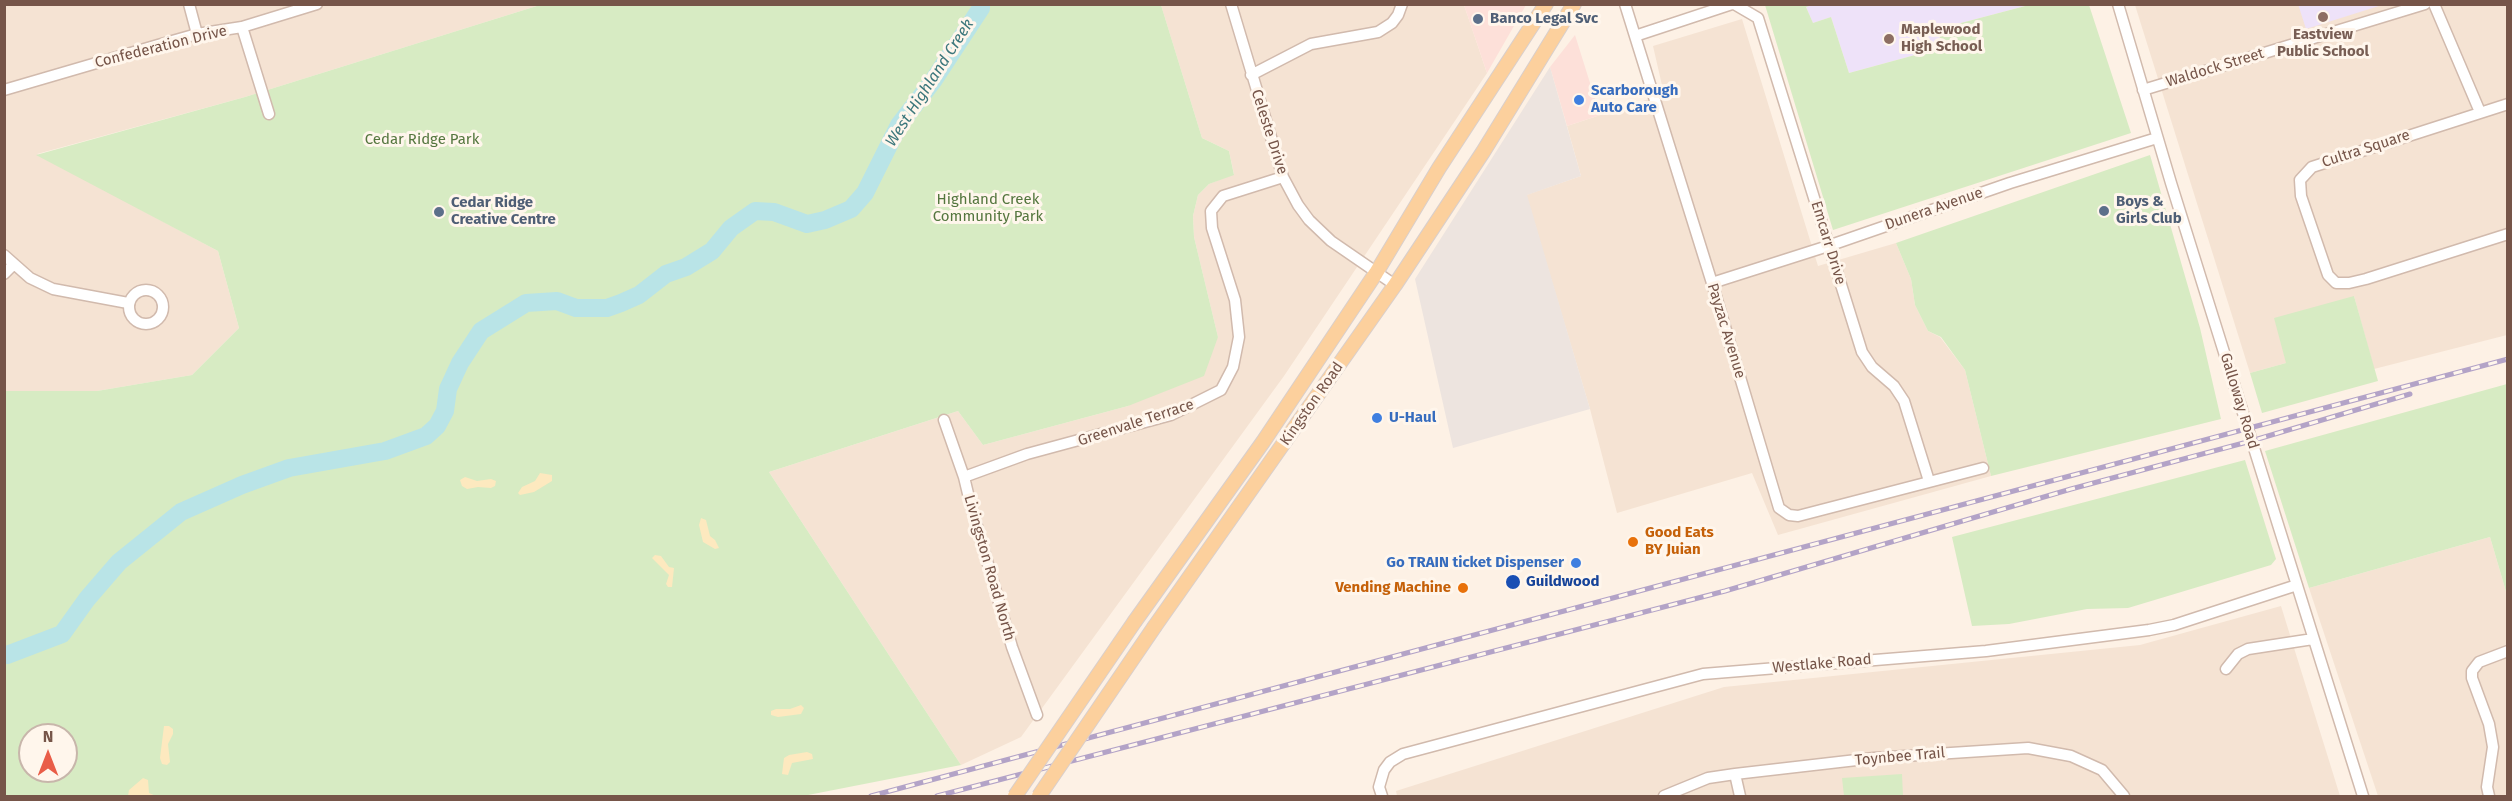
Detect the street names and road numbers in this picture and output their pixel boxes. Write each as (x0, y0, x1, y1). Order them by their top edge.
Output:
street label: Confederation Drive (93, 22, 229, 72)
street label: Waldock Street (2164, 45, 2266, 91)
street label: Celeste Drive (1247, 87, 1291, 177)
street label: Cultra Square (2320, 126, 2412, 172)
street label: Dunera Avenue (1883, 184, 1985, 234)
street label: Emcarr Drive (1807, 199, 1849, 287)
street label: Payzac Avenue (1703, 281, 1749, 381)
street label: Galloway Road (2216, 351, 2262, 451)
street label: Kingston Road (1277, 359, 1347, 449)
street label: Greenvale Terrace (1076, 396, 1196, 450)
street label: Livingston Road North (960, 493, 1018, 643)
street label: Westlake Road (1772, 651, 1872, 677)
street label: Toynbee Trail (1854, 744, 1946, 770)

